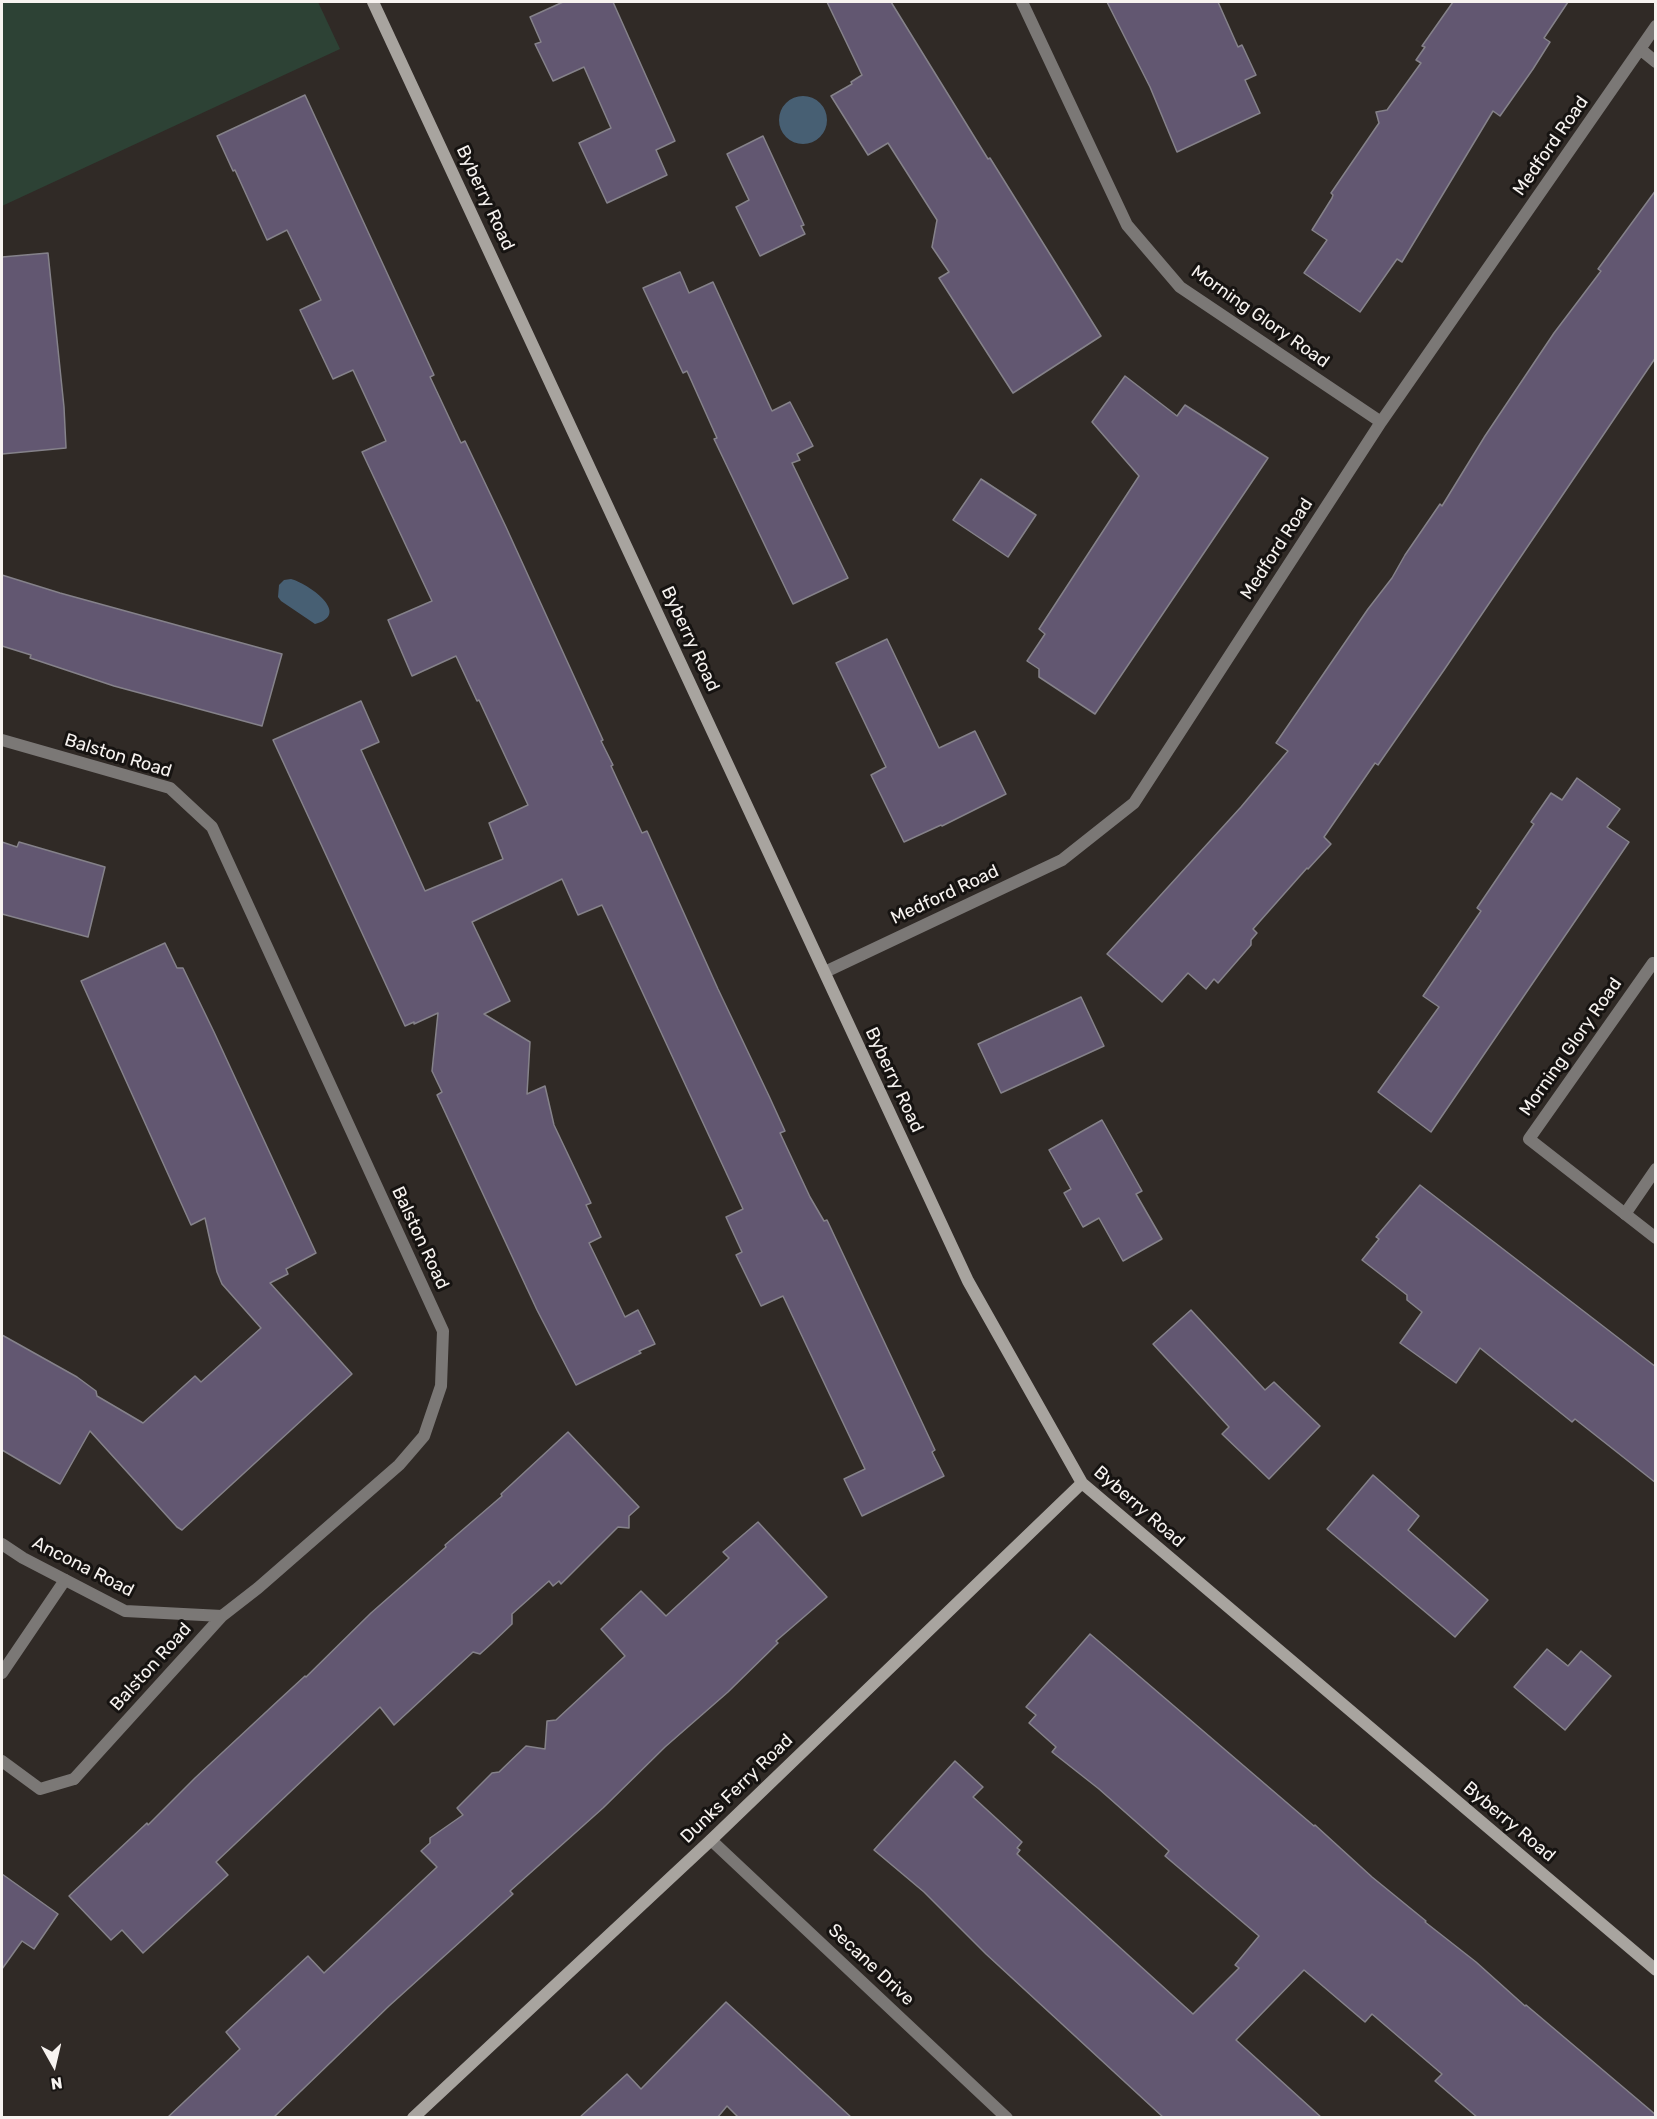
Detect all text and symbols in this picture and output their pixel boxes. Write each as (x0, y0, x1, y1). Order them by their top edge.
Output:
street label: Medford Road (1509, 92, 1593, 200)
street label: Byberry Road (451, 142, 519, 254)
street label: Morning Glory Road (1187, 261, 1333, 373)
street label: Medford Road (1236, 494, 1318, 604)
street label: Byberry Road (656, 583, 724, 695)
street label: Balston Road (62, 729, 174, 783)
street label: Medford Road (888, 861, 1002, 929)
street label: Morning Glory Road (1515, 974, 1627, 1120)
street label: Byberry Road (860, 1024, 928, 1136)
street label: Balston Road (387, 1183, 453, 1293)
street label: Byberry Road (1089, 1462, 1189, 1552)
street label: Ancona Road (29, 1532, 137, 1602)
street label: Balston Road (106, 1619, 196, 1715)
street label: Dunks Ferry Road (676, 1730, 798, 1848)
street label: Byberry Road (1459, 1777, 1559, 1867)
street label: Secane Drive (823, 1920, 919, 2010)
north arrow (24, 2035, 84, 2095)
text: N (50, 2073, 64, 2094)

